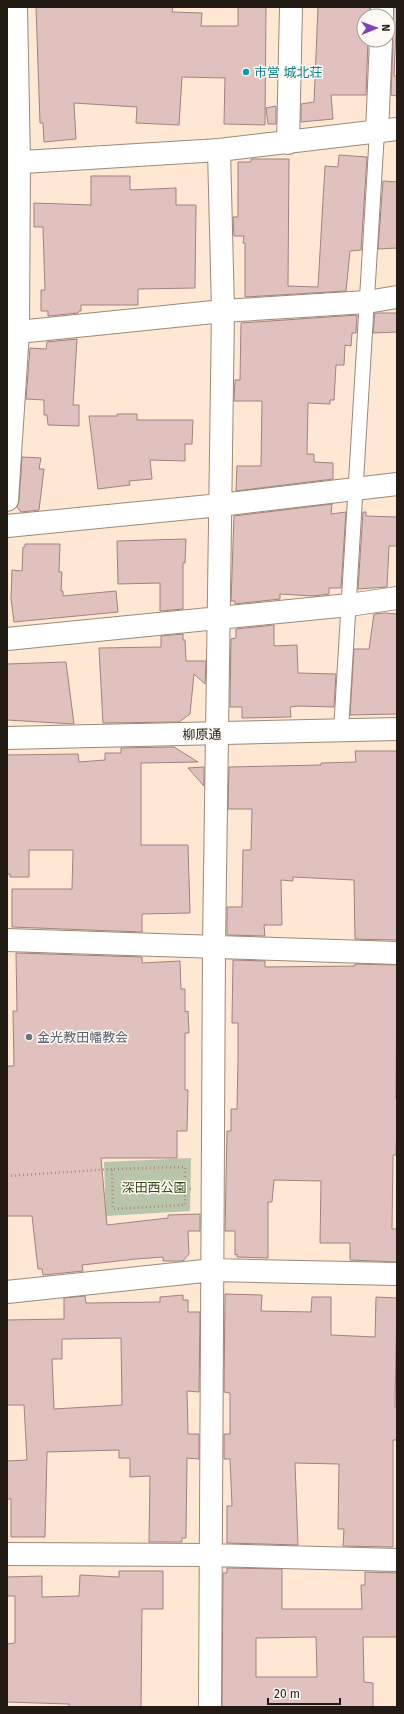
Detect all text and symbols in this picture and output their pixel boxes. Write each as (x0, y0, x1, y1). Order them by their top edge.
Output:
north arrow (356, 8, 396, 48)
text: N (379, 24, 392, 32)
place label: 市営 城北荘 (254, 65, 322, 80)
marker: 市営 城北荘 (241, 67, 251, 77)
street label: 柳原通 (182, 727, 222, 742)
place label: 金光教田幡教会 (37, 1030, 128, 1045)
marker: 金光教田幡教会 (24, 1032, 34, 1042)
park label: 深田西公園 (121, 1180, 187, 1195)
scale bar (268, 1680, 340, 1706)
text: 20 m (274, 1687, 300, 1701)

